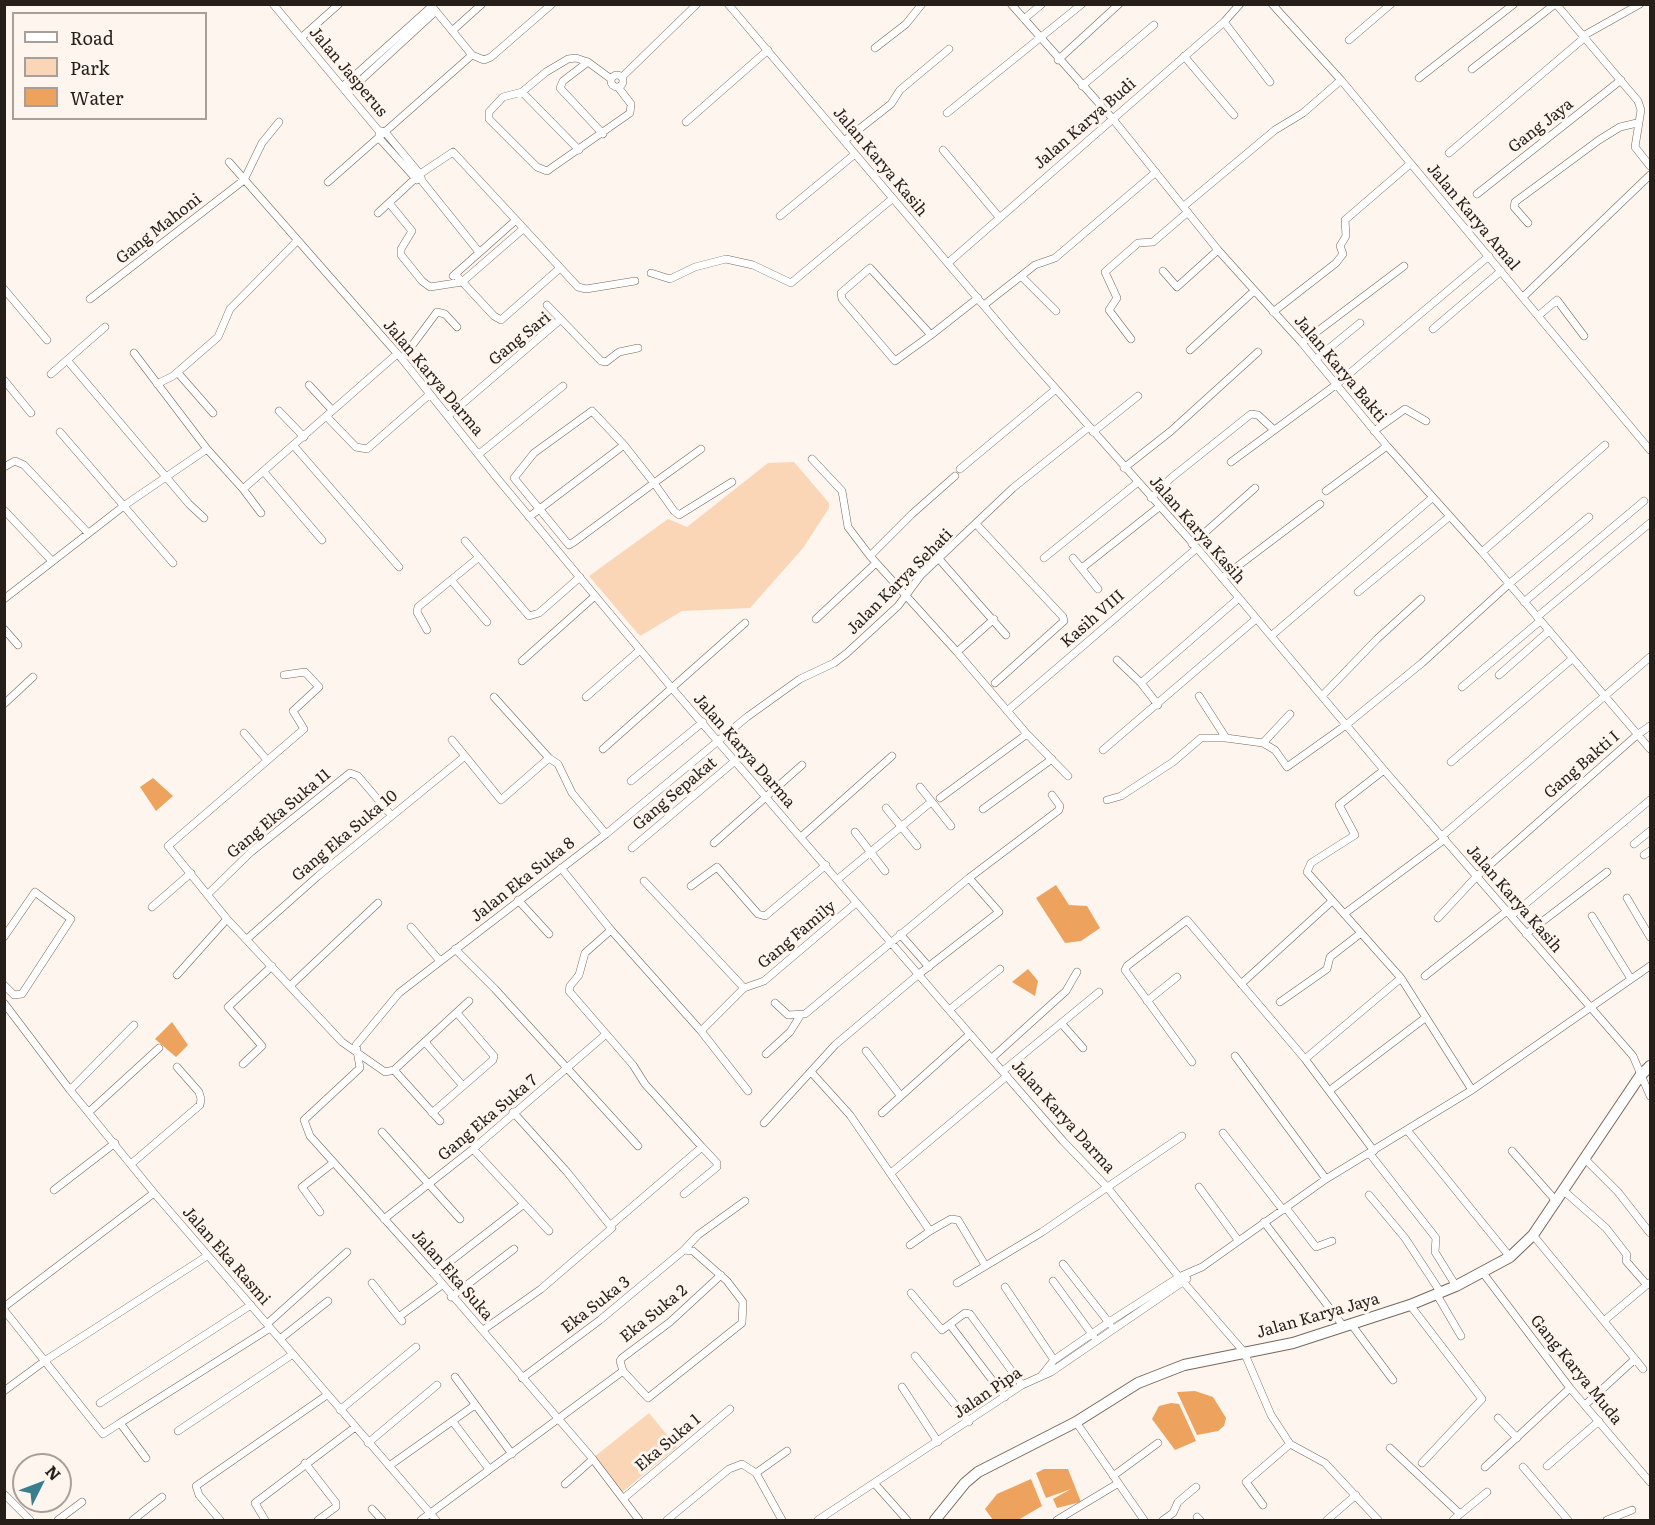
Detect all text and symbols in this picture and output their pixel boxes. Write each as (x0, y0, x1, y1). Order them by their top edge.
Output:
legend (12, 12, 207, 120)
street label: Jalan Jasperus (305, 23, 391, 121)
text: Road (70, 24, 114, 51)
text: Park (70, 54, 109, 81)
street label: Jalan Karya Budi (1030, 74, 1140, 174)
text: Water (70, 84, 123, 111)
street label: Gang Jaya (1505, 95, 1577, 157)
street label: Jalan Karya Kasih (829, 104, 931, 220)
street label: Jalan Karya Amal (1423, 159, 1523, 275)
street label: Gang Mahoni (112, 190, 206, 268)
street label: Gang Sari (485, 308, 555, 370)
street label: Jalan Karya Bakti (1290, 312, 1390, 426)
street label: Jalan Karya Darma (379, 316, 487, 440)
street label: Jalan Karya Kasih (1145, 472, 1249, 588)
street label: Jalan Karya Sehati (843, 525, 957, 639)
street label: Kasih VIII (1057, 586, 1129, 652)
street label: Jalan Karya Darma (689, 690, 799, 812)
street label: Gang Bakti I (1540, 727, 1624, 803)
street label: Gang Sepakat (629, 753, 721, 835)
street label: Gang Eka Suka 11 (223, 765, 335, 863)
street label: Gang Eka Suka 10 (288, 786, 402, 886)
street label: Jalan Eka Suka 8 (467, 834, 579, 926)
street label: Jalan Karya Kasih (1462, 841, 1566, 957)
street label: Gang Family (754, 897, 840, 973)
street label: Jalan Karya Darma (1007, 1056, 1119, 1178)
street label: Gang Eka Suka 7 (434, 1071, 542, 1165)
street label: Jalan Eka Rasmi (178, 1203, 274, 1309)
street label: Jalan Eka Suka (407, 1226, 497, 1324)
street label: Eka Suka 3 (558, 1272, 634, 1338)
street label: Eka Suka 2 (617, 1281, 691, 1347)
street label: Jalan Karya Jaya (1254, 1289, 1382, 1343)
street label: Gang Karya Muda (1526, 1311, 1626, 1429)
street label: Jalan Pipa (950, 1363, 1026, 1423)
street label: Eka Suka 1 (631, 1410, 705, 1476)
north arrow (12, 1453, 72, 1513)
text: N (40, 1459, 67, 1485)

